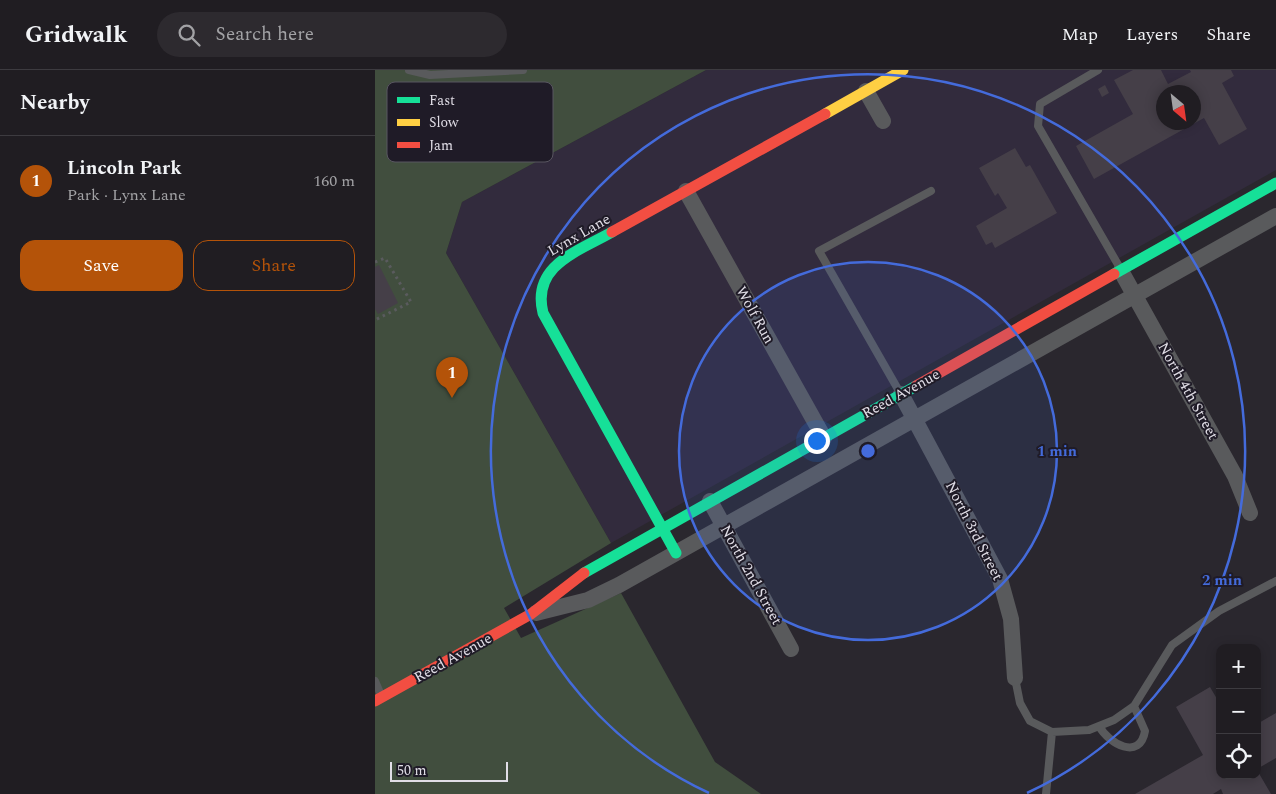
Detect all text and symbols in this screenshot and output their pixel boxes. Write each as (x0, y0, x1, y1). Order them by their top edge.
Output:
search box (157, 12, 507, 57)
text: Gridwalk (25, 17, 127, 53)
text: Search here (215, 20, 314, 49)
icon: search (175, 21, 203, 49)
text: Map (1062, 21, 1098, 48)
text: Layers (1126, 21, 1178, 48)
text: Share (1206, 21, 1251, 48)
legend (387, 82, 553, 162)
north arrow (1156, 85, 1201, 130)
text: Nearby (20, 87, 90, 119)
text: Fast (429, 90, 455, 111)
text: Slow (429, 112, 459, 133)
text: Jam (429, 135, 453, 156)
text: Lincoln Park (67, 154, 182, 183)
text: 1 (32, 169, 40, 193)
text: 160 m (313, 169, 355, 193)
text: Park · Lynx Lane (67, 183, 186, 207)
street label: Lynx Lane (543, 208, 615, 262)
button: Save (20, 240, 183, 291)
button: Share (193, 240, 355, 291)
street label: Wolf Run (730, 282, 780, 348)
street label: North 4th Street (1152, 338, 1224, 444)
pin: 1 (436, 357, 468, 398)
street label: Reed Avenue (858, 363, 944, 425)
your location (804, 428, 830, 454)
text: 1 min (1037, 440, 1077, 463)
centre of rings (859, 442, 877, 460)
street label: North 3rd Street (939, 477, 1009, 585)
street label: North 2nd Street (714, 521, 788, 629)
text: 2 min (1202, 569, 1242, 592)
street label: Reed Avenue (410, 627, 496, 689)
map controls (1216, 644, 1261, 779)
button: + (1216, 644, 1261, 689)
button: − (1216, 689, 1261, 734)
button: locate (1216, 734, 1261, 779)
scale bar (390, 759, 507, 782)
text: 50 m (397, 760, 427, 781)

